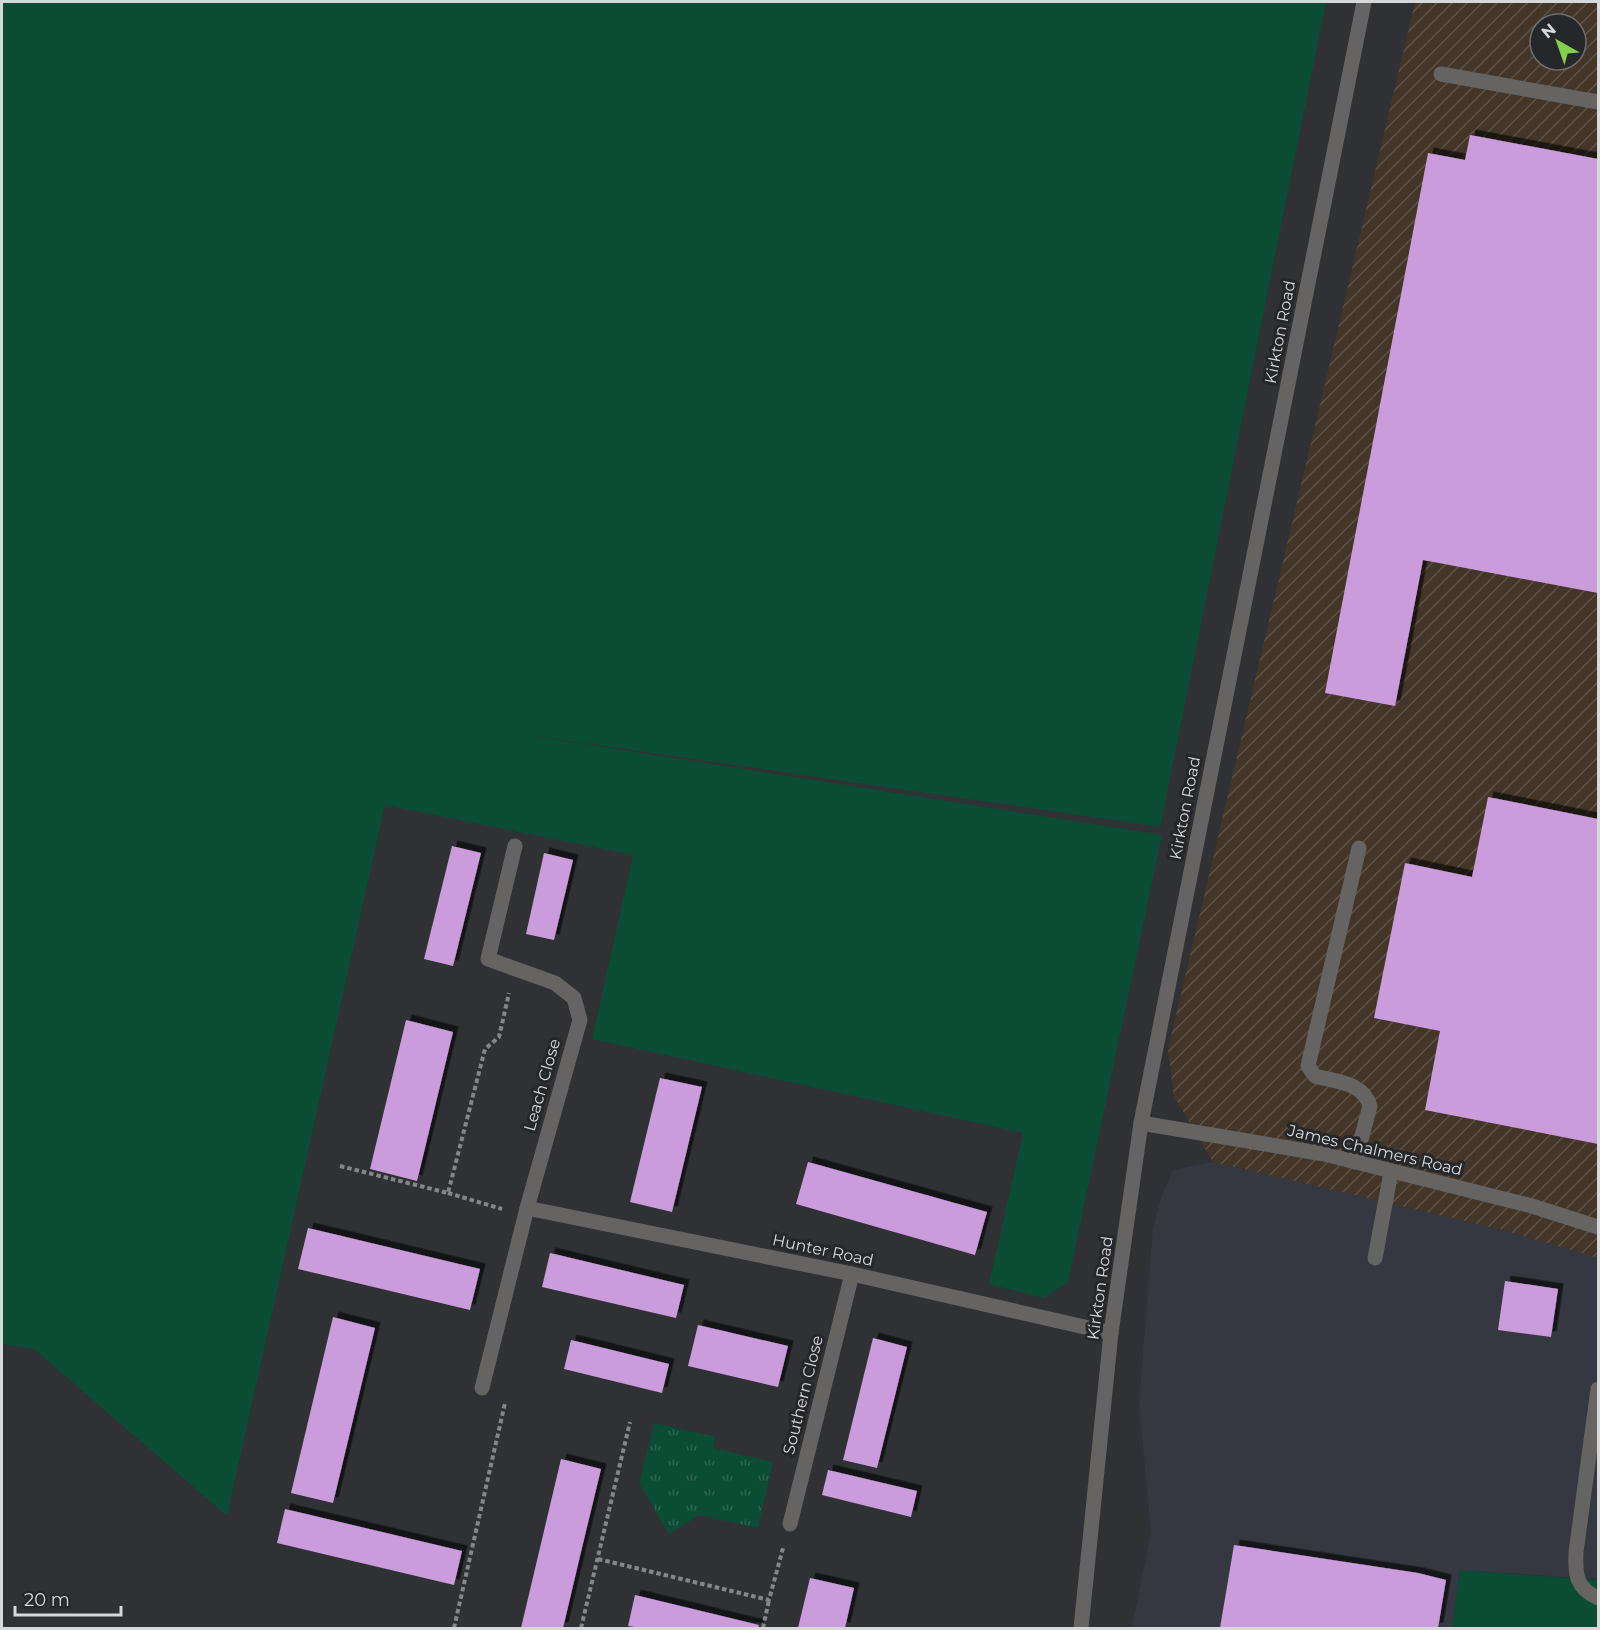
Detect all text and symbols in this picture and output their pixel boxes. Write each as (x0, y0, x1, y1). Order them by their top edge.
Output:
north arrow (1528, 12, 1588, 72)
text: N (1538, 19, 1560, 42)
street label: Kirkton Road (1261, 279, 1299, 385)
street label: Kirkton Road (1166, 755, 1204, 861)
street label: Leach Close (520, 1037, 564, 1133)
street label: James Chalmers Road (1285, 1120, 1464, 1179)
street label: Hunter Road (771, 1230, 875, 1270)
street label: Kirkton Road (1083, 1235, 1117, 1341)
street label: Southern Close (779, 1333, 827, 1457)
scale bar (15, 1579, 122, 1617)
text: 20 m (24, 1589, 70, 1611)

